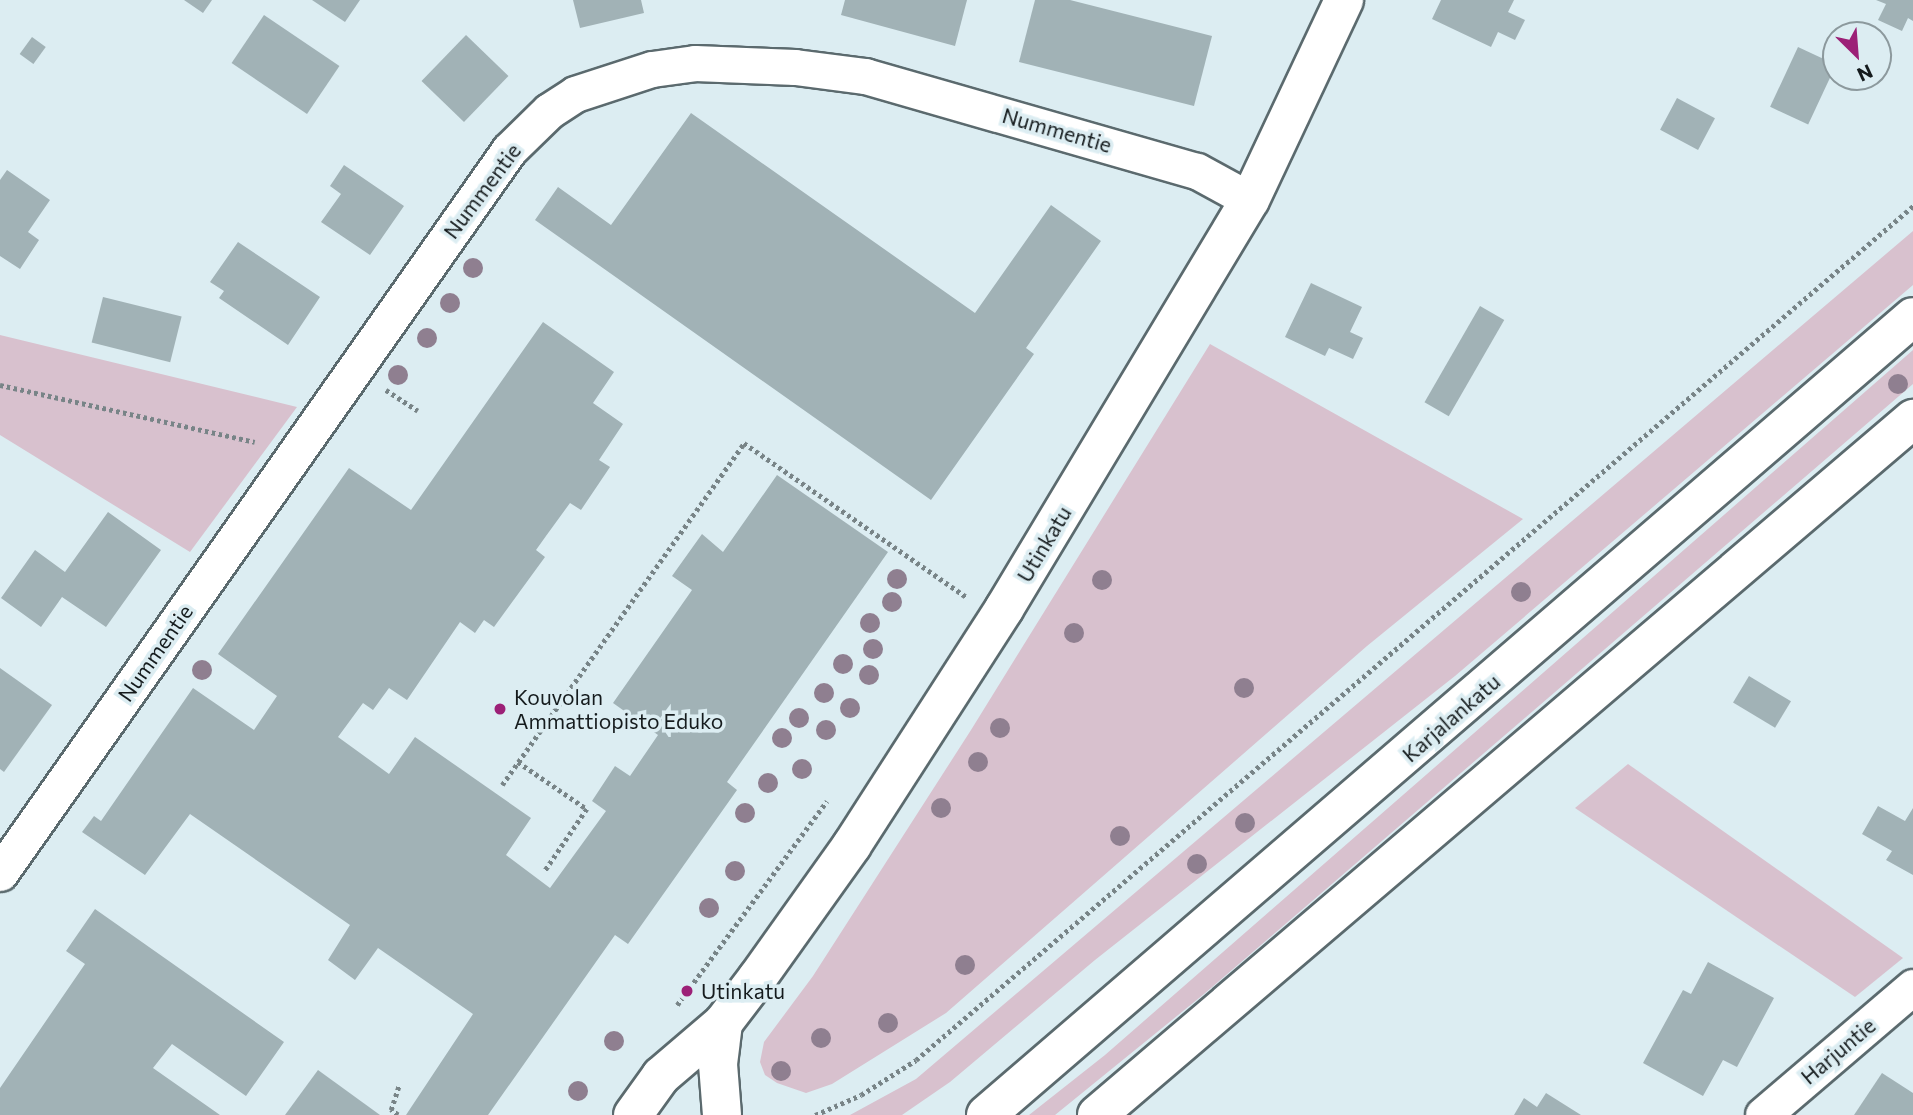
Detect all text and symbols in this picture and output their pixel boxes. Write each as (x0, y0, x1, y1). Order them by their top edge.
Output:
north arrow (1822, 21, 1892, 91)
text: N (1854, 60, 1877, 87)
street label: Nummentie (1000, 102, 1114, 158)
street label: Nummentie (438, 139, 526, 243)
street label: Utinkatu (1012, 501, 1076, 587)
street label: Nummentie (112, 600, 198, 706)
street label: Karjalankatu (1397, 669, 1505, 767)
place label: Kouvolan Ammattiopisto Eduko (514, 684, 723, 734)
marker: Kouvolan Ammattiopisto Eduko (492, 701, 508, 717)
place label: Utinkatu (701, 978, 785, 1004)
marker: Utinkatu (679, 983, 695, 999)
street label: Harjuntie (1796, 1013, 1880, 1089)

